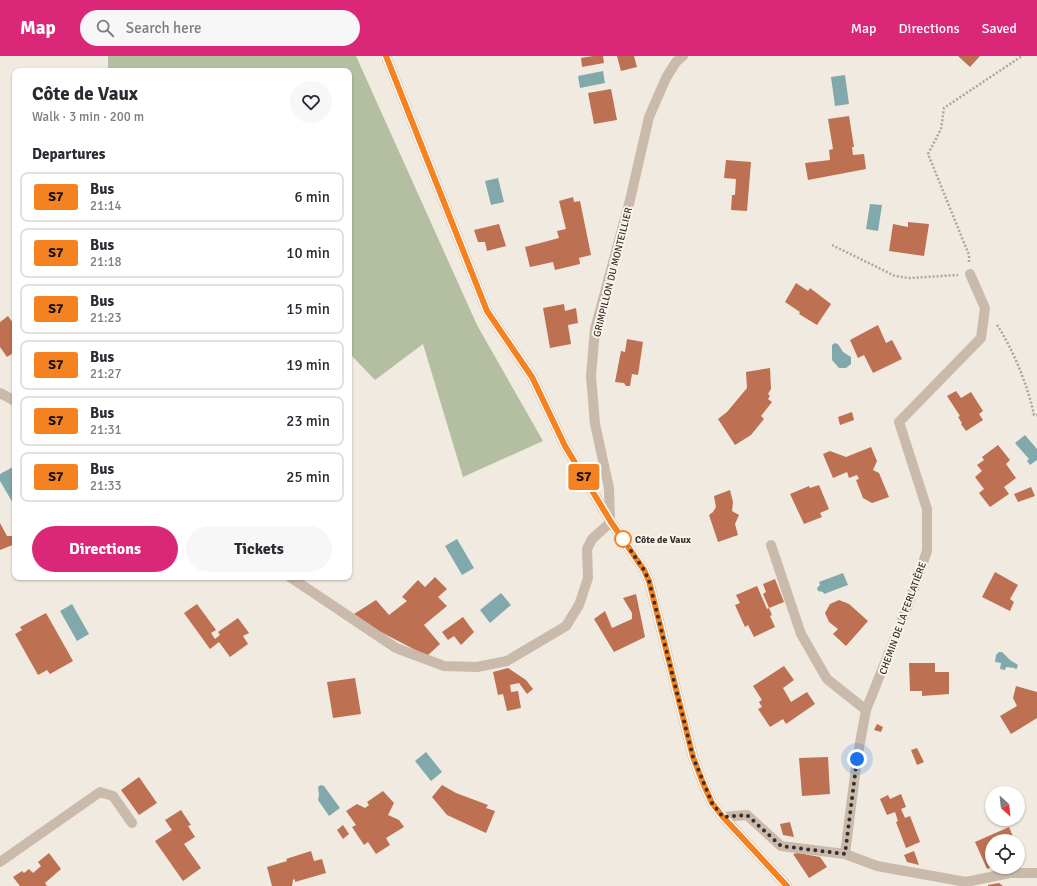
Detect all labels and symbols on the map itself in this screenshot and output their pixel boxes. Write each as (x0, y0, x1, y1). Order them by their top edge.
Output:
street label: GRIMPILLON DU MONTEILLIER (591, 206, 635, 338)
line badge: S7 (566, 464, 602, 490)
marker: Côte de Vaux (614, 530, 632, 548)
place label: Côte de Vaux (635, 534, 691, 546)
street label: CHEMIN DE LA FERLATIÈRE (876, 560, 929, 676)
your location (847, 749, 867, 769)
north arrow (985, 786, 1025, 826)

